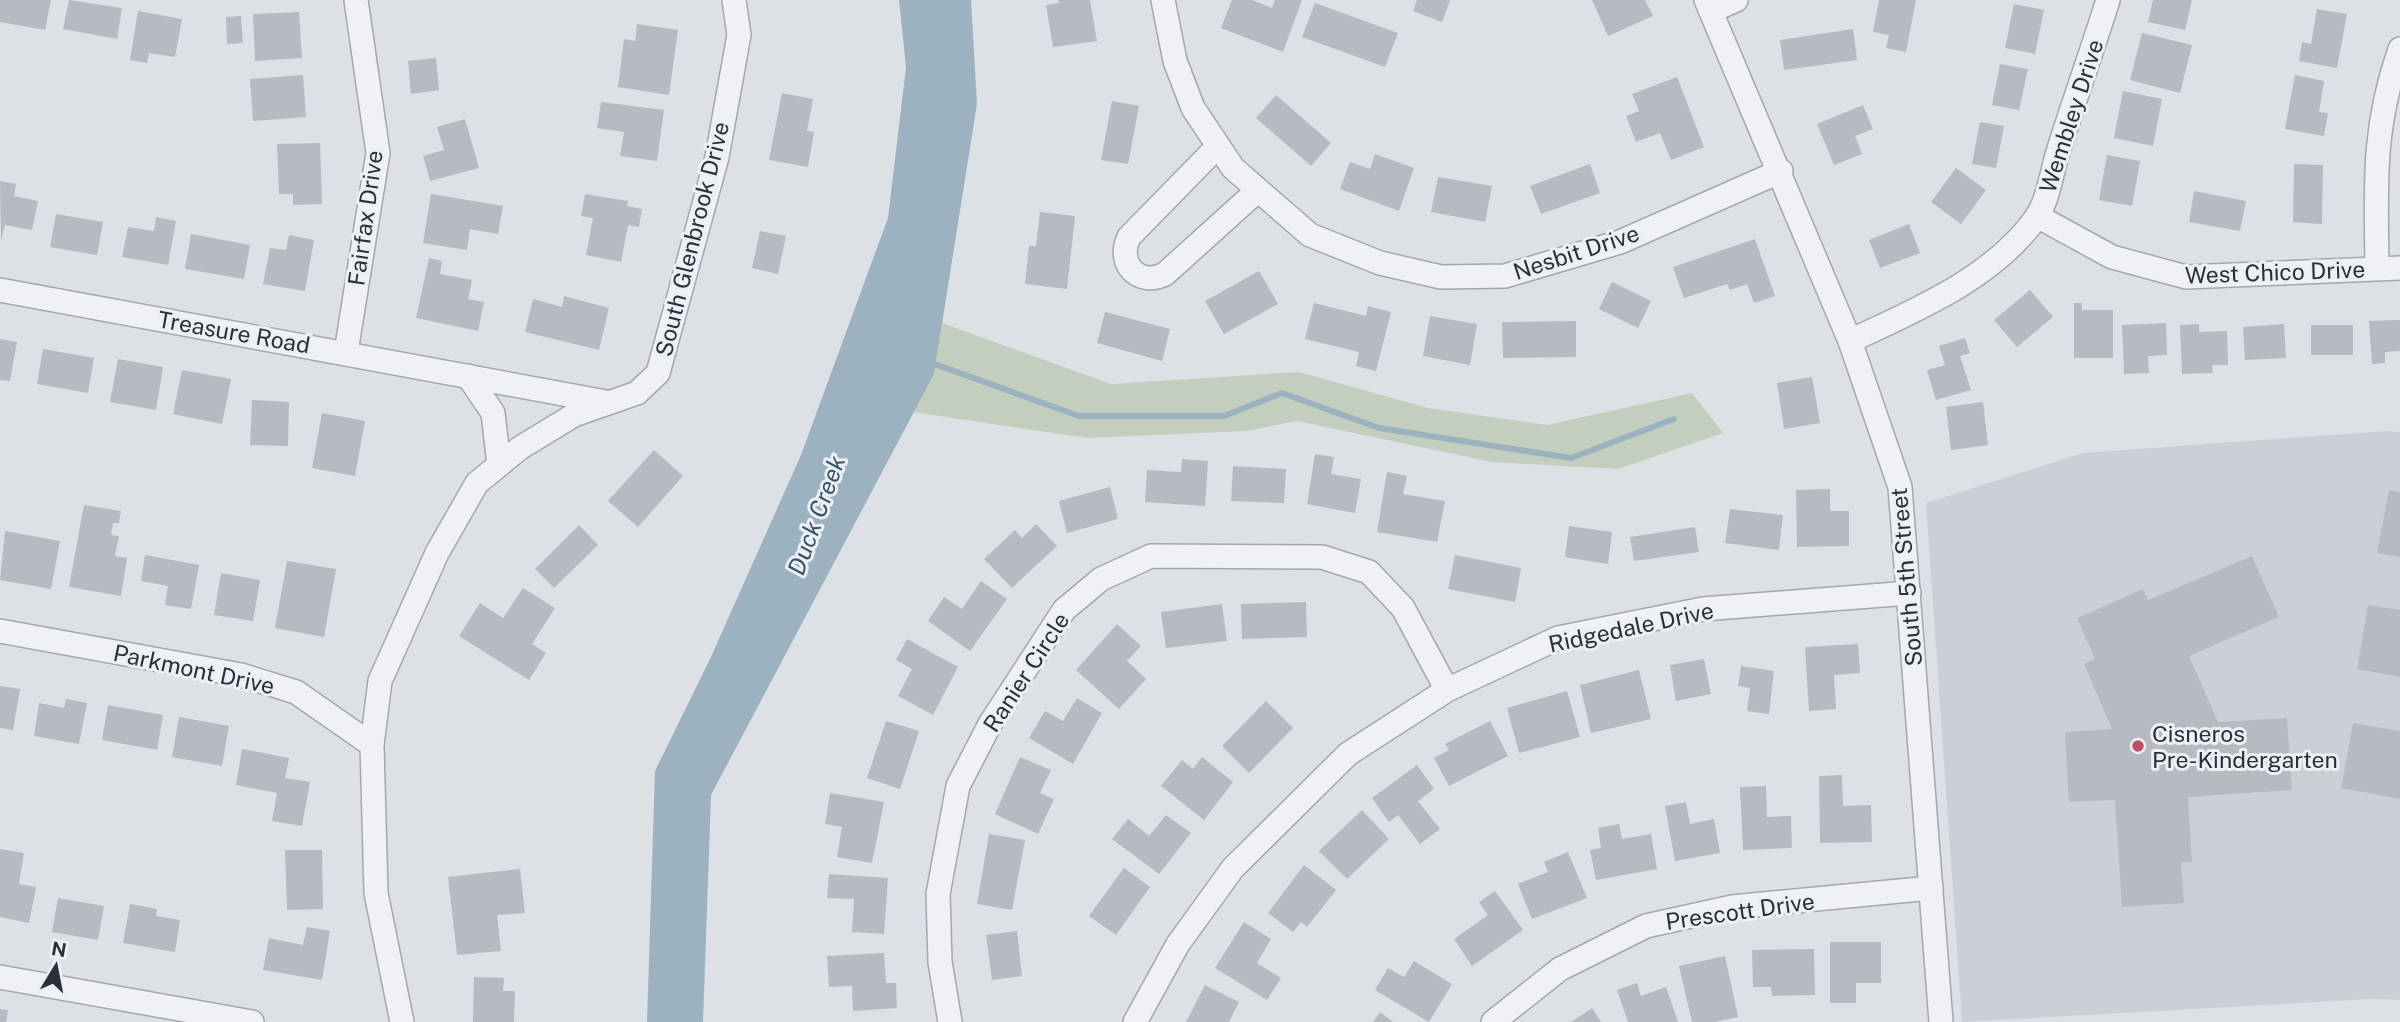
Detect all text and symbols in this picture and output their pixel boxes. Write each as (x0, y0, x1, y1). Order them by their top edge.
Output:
street label: Wembley Drive (2033, 36, 2109, 196)
street label: South Glenbrook Drive (650, 119, 734, 359)
street label: Fairfax Drive (342, 149, 388, 287)
street label: Nesbit Drive (1510, 219, 1642, 285)
street label: West Chico Drive (2184, 255, 2366, 289)
street label: Treasure Road (156, 305, 312, 359)
water label: Duck Creek (782, 452, 851, 578)
street label: South 5th Street (1885, 487, 1927, 667)
street label: Ridgedale Drive (1546, 596, 1716, 658)
street label: Ranier Circle (977, 607, 1075, 737)
street label: Parkmont Drive (111, 639, 277, 699)
place label: Cisneros Pre-Kindergarten (2152, 720, 2338, 773)
marker: Cisneros Pre-Kindergarten (2130, 738, 2146, 754)
street label: Prescott Drive (1664, 887, 1816, 935)
north arrow (21, 931, 91, 1001)
text: N (50, 937, 68, 961)

